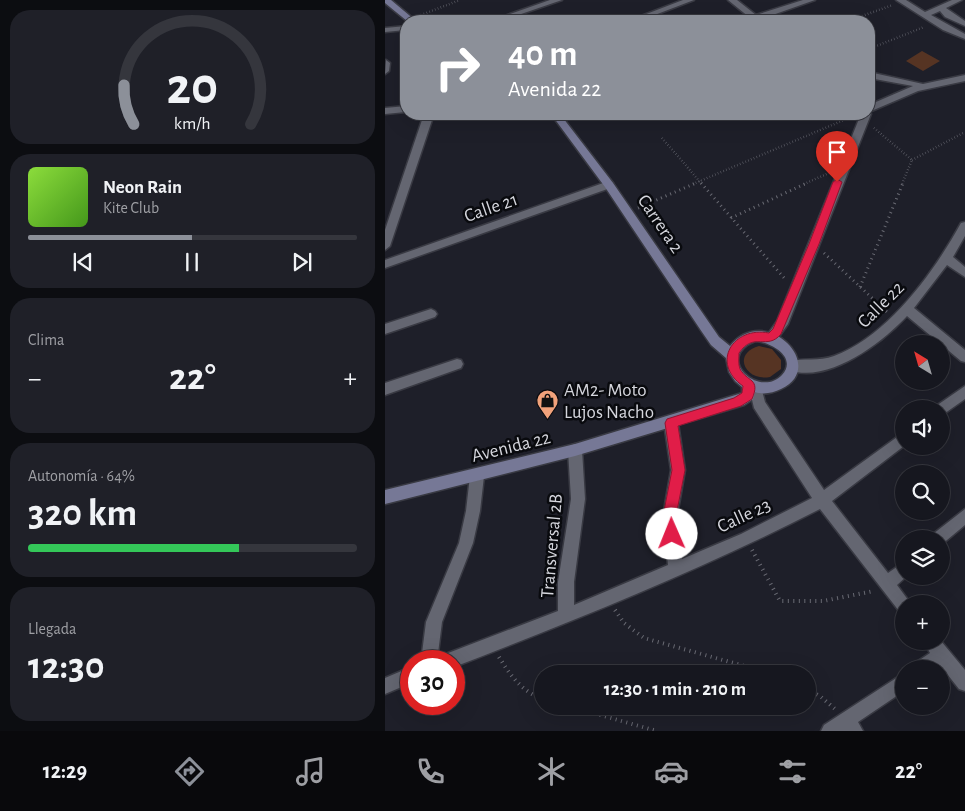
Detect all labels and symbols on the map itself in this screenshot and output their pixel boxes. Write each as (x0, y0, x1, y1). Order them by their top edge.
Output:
pin (816, 131, 858, 182)
street label: Calle 21 (462, 190, 520, 226)
street label: Carrera 2 (634, 191, 687, 257)
street label: Calle 22 (854, 278, 908, 332)
north arrow (895, 335, 950, 390)
place label: AM2- Moto Lujos Nacho (564, 381, 654, 422)
shop icon: AM2- Moto Lujos Nacho (536, 389, 560, 420)
street label: Avenida 22 (470, 428, 553, 466)
street label: Transversal 2B (538, 493, 566, 599)
street label: Calle 23 (714, 495, 774, 537)
position arrow (645, 507, 697, 559)
speed limit sign: 30 (400, 650, 465, 715)

